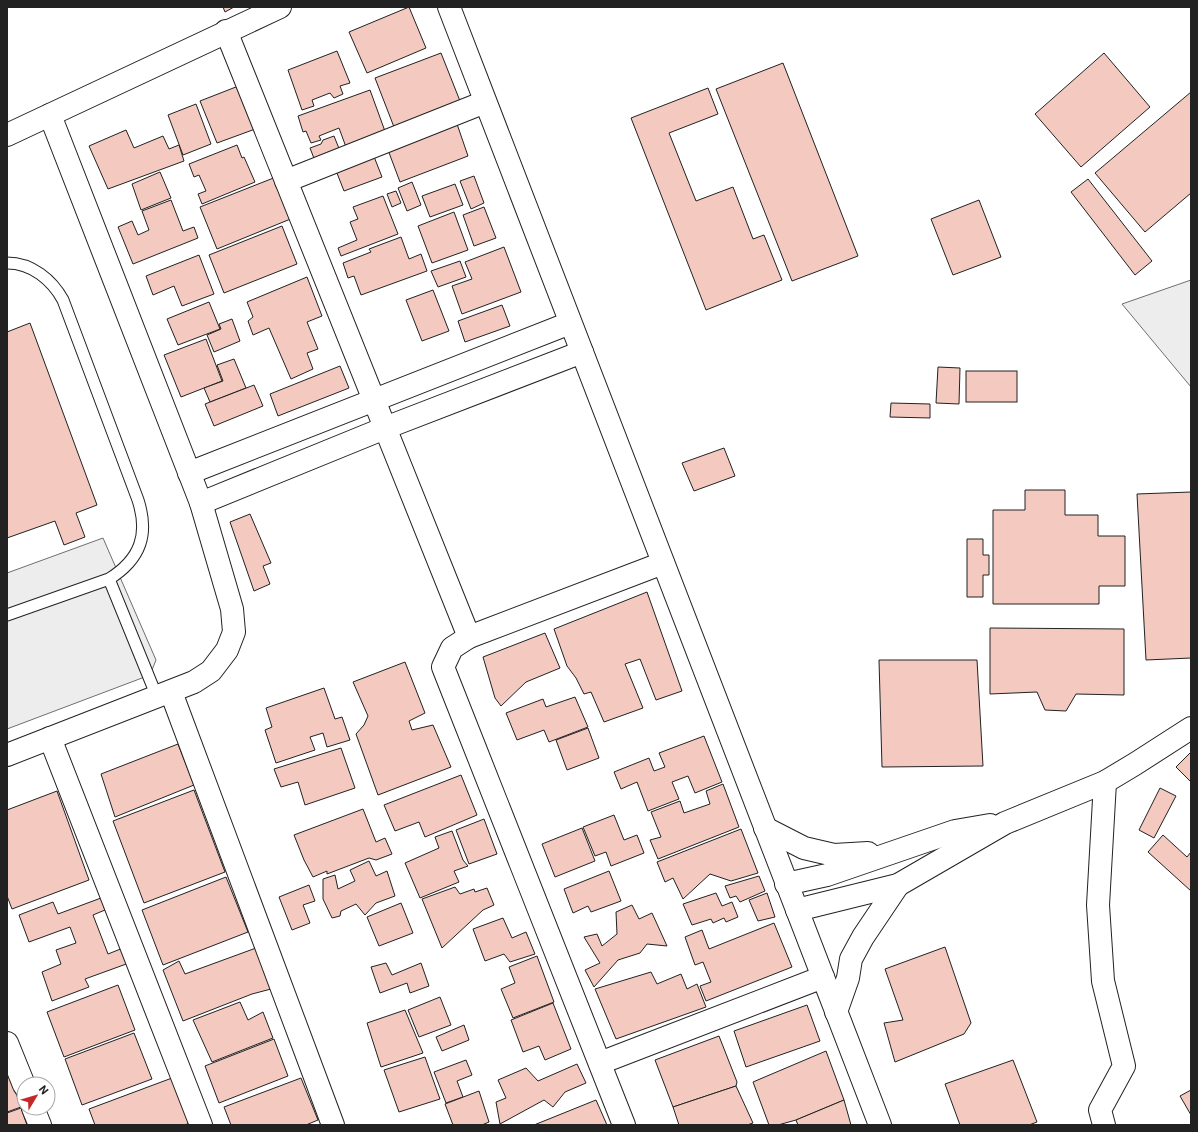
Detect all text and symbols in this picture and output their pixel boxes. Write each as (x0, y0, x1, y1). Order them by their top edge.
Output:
north arrow (16, 1076, 56, 1116)
text: N (36, 1083, 51, 1097)

